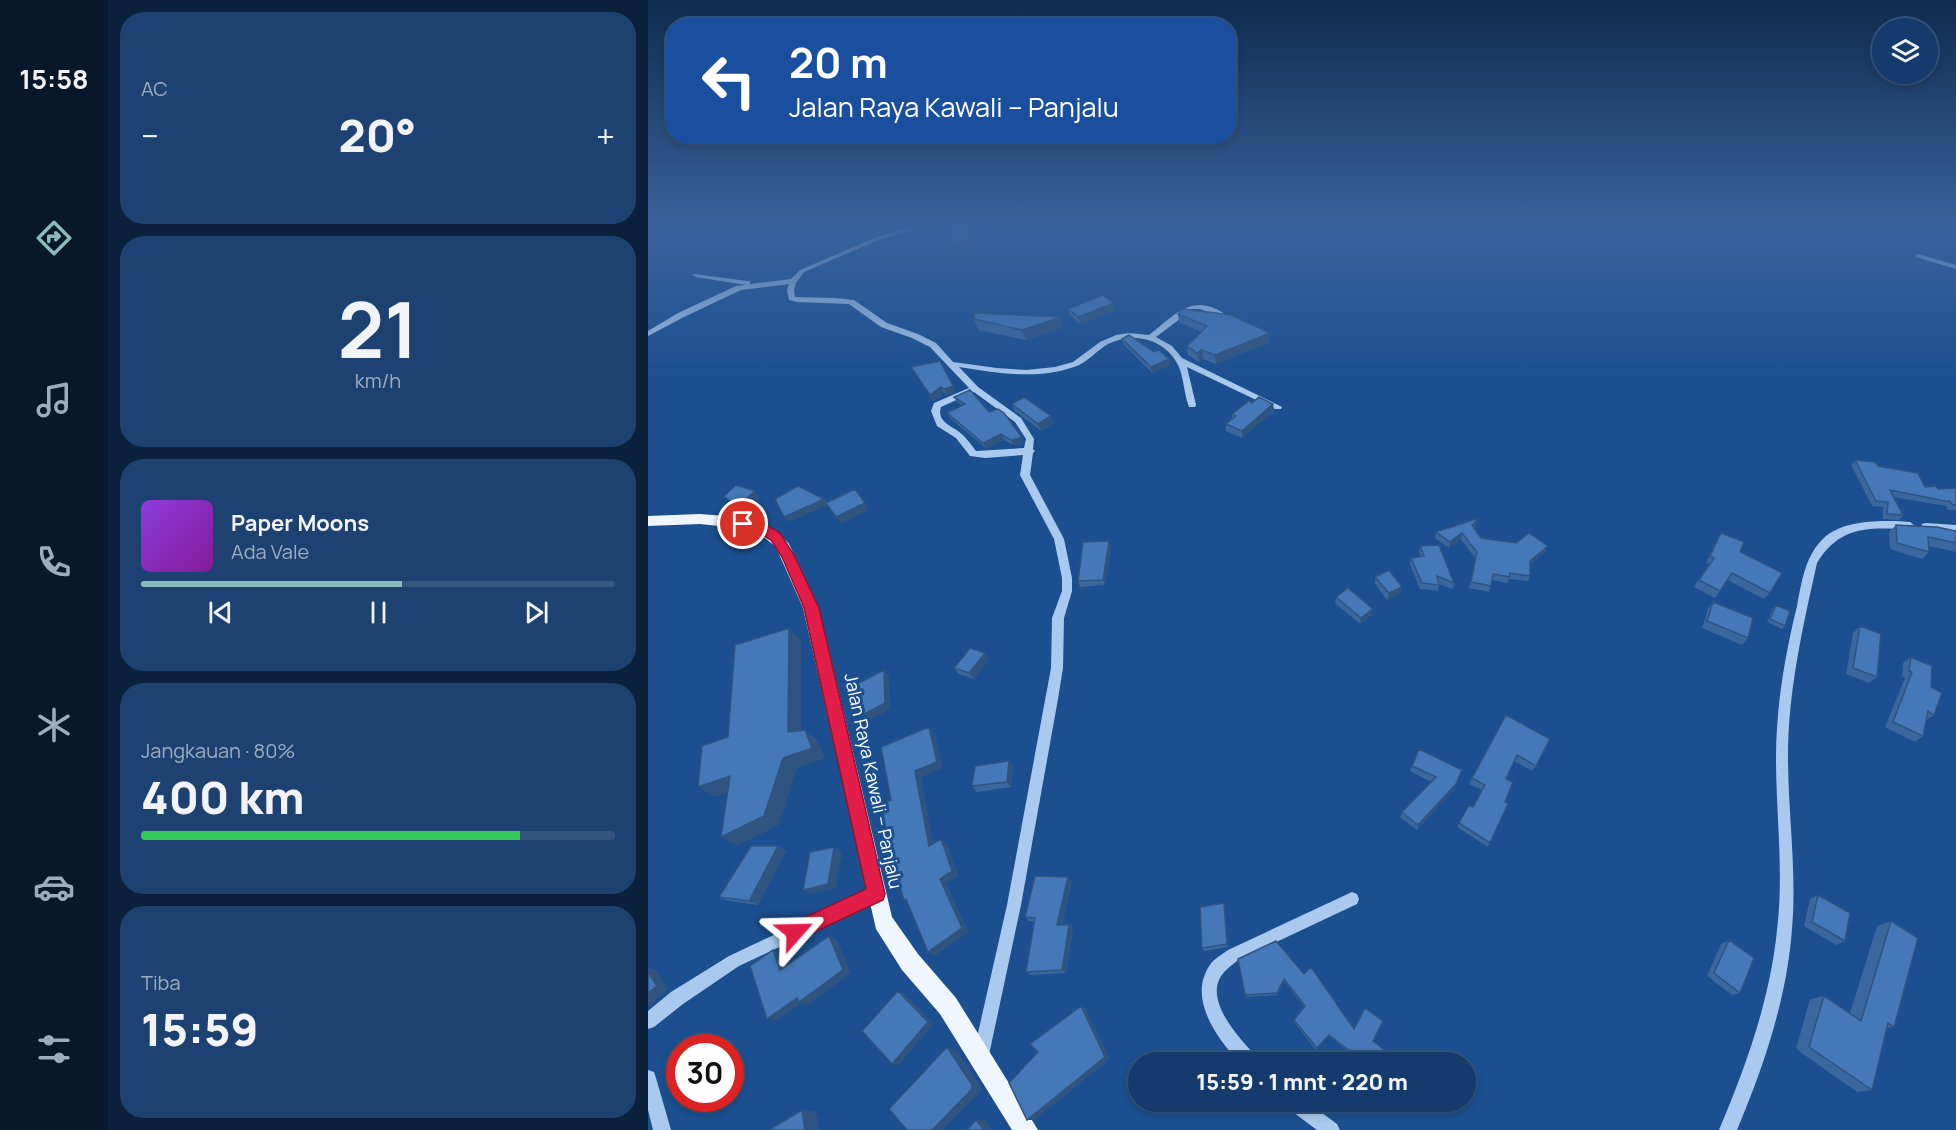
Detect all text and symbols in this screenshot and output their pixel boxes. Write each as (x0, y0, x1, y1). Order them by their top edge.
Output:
map controls (1872, 18, 1938, 84)
button: layers (1872, 18, 1938, 84)
text: 20 m (789, 33, 888, 91)
icon: left (690, 42, 768, 120)
text: 15:58 (19, 60, 89, 97)
text: AC (141, 75, 168, 102)
text: Jalan Raya Kawali – Panjalu (789, 88, 1119, 125)
text: 20° (339, 104, 416, 166)
text: − (141, 113, 159, 158)
text: + (596, 113, 615, 158)
icon: directions (33, 217, 75, 259)
text: 21 (338, 275, 418, 381)
text: km/h (355, 367, 401, 394)
icon: music (33, 379, 75, 421)
pin (717, 498, 768, 549)
icon: arrive (726, 507, 759, 540)
text: Paper Moons (231, 508, 369, 538)
text: Ada Vale (231, 538, 309, 565)
icon: phone (33, 541, 75, 583)
icon: previous (204, 596, 237, 629)
icon: pause (362, 596, 395, 629)
icon: next (520, 596, 553, 629)
street label: Jalan Raya Kawali – Panjalu (839, 671, 909, 891)
icon: climate (33, 704, 75, 746)
text: Jangkauan · 80% (141, 737, 295, 764)
text: 400 km (141, 766, 304, 828)
icon: car (33, 866, 75, 908)
position arrow (763, 900, 827, 964)
text: Tiba (141, 969, 181, 996)
text: 15:59 (141, 998, 259, 1060)
icon: filters (33, 1028, 75, 1070)
speed limit sign: 30 (666, 1034, 744, 1112)
text: 15:59 · 1 mnt · 220 m (1196, 1067, 1408, 1097)

